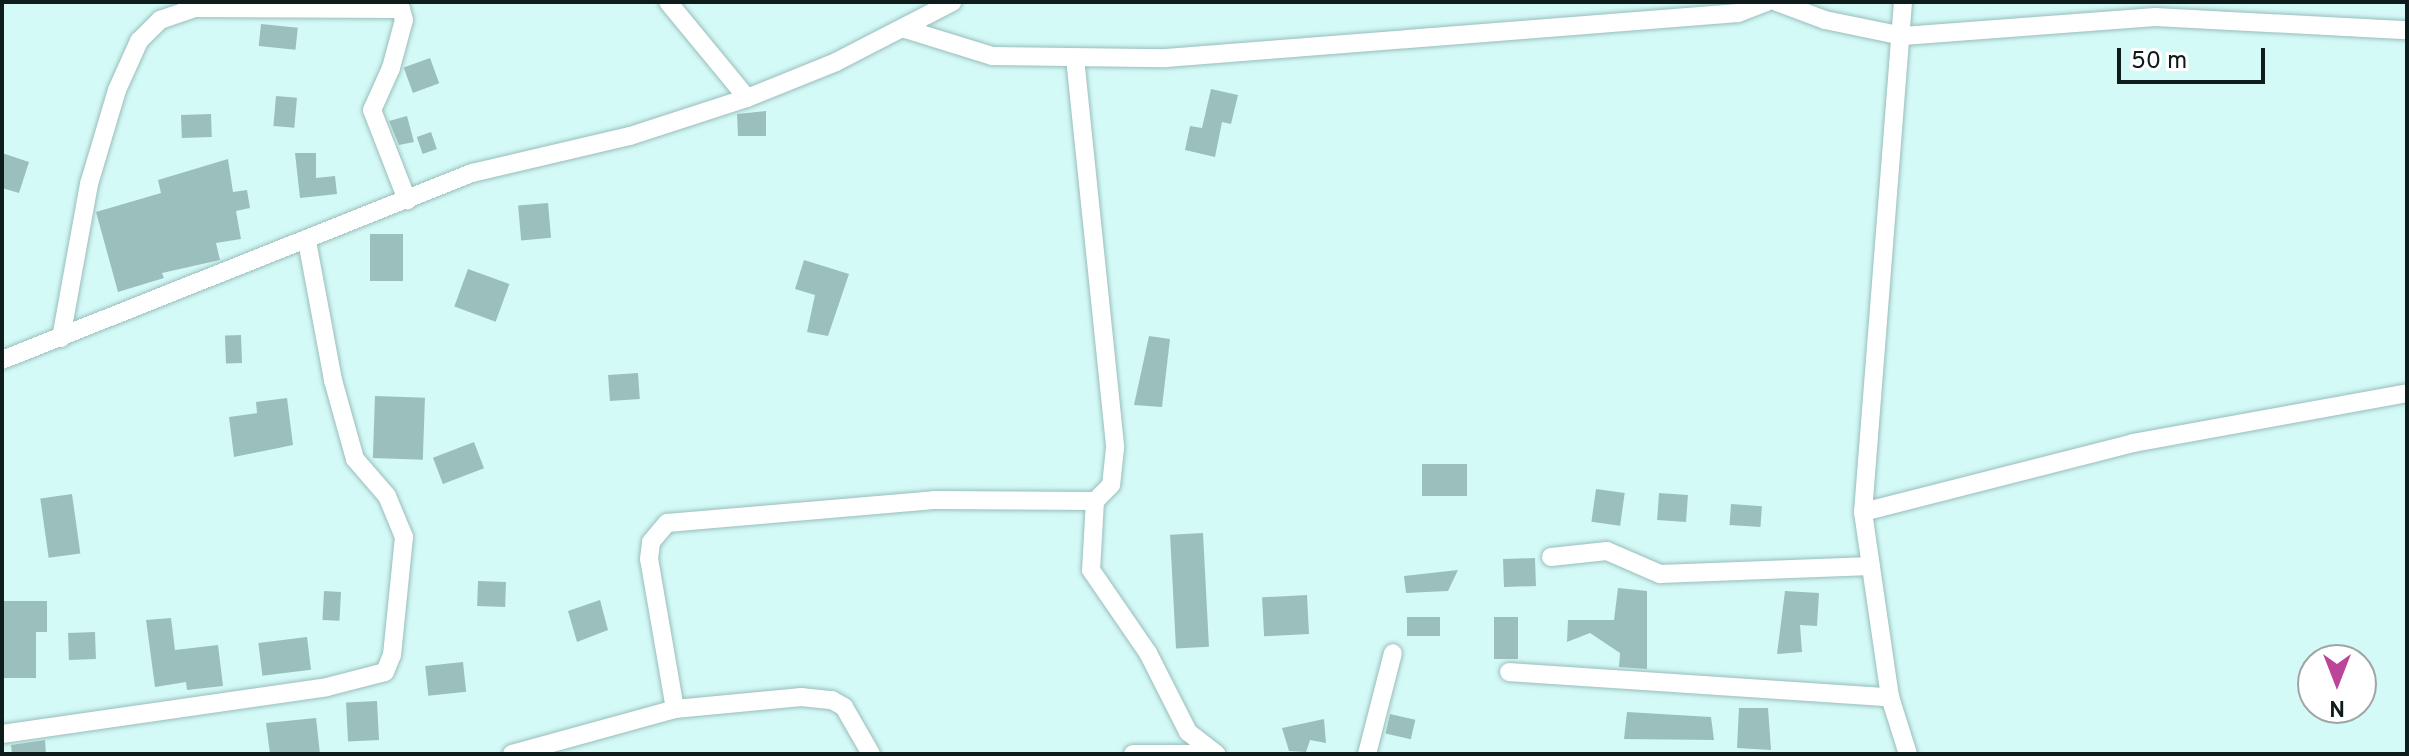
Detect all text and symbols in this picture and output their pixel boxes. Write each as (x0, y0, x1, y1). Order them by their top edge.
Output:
scale bar (2121, 32, 2269, 82)
text: 50 m (2131, 47, 2187, 77)
north arrow (2297, 644, 2377, 724)
text: N (2329, 693, 2345, 720)

